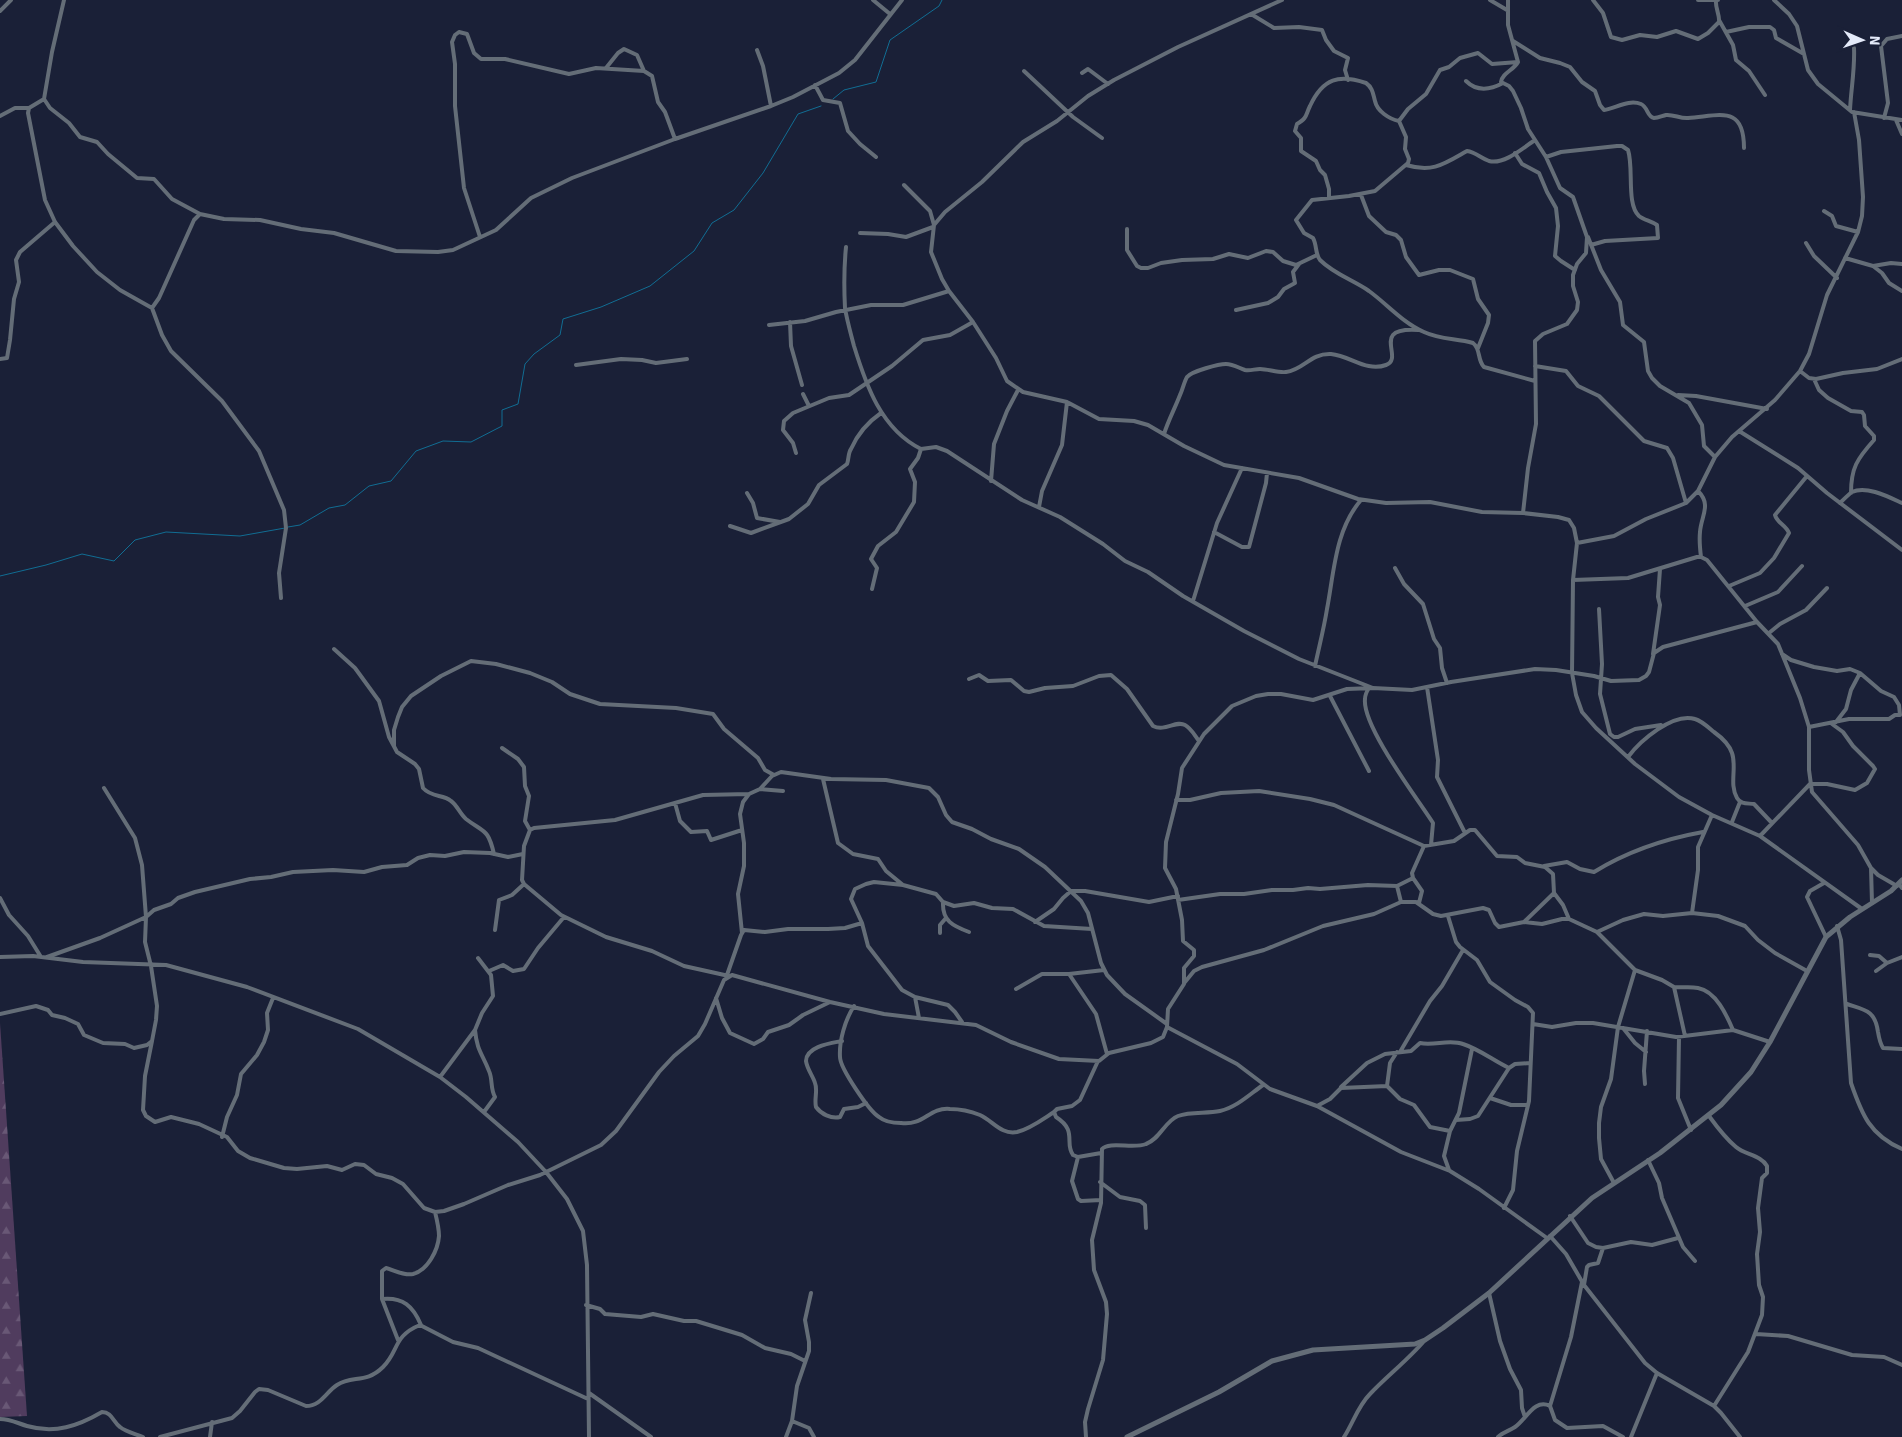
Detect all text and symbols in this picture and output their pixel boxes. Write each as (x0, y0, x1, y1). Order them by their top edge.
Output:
north arrow (1837, 15, 1887, 65)
text: N (1866, 35, 1883, 46)

